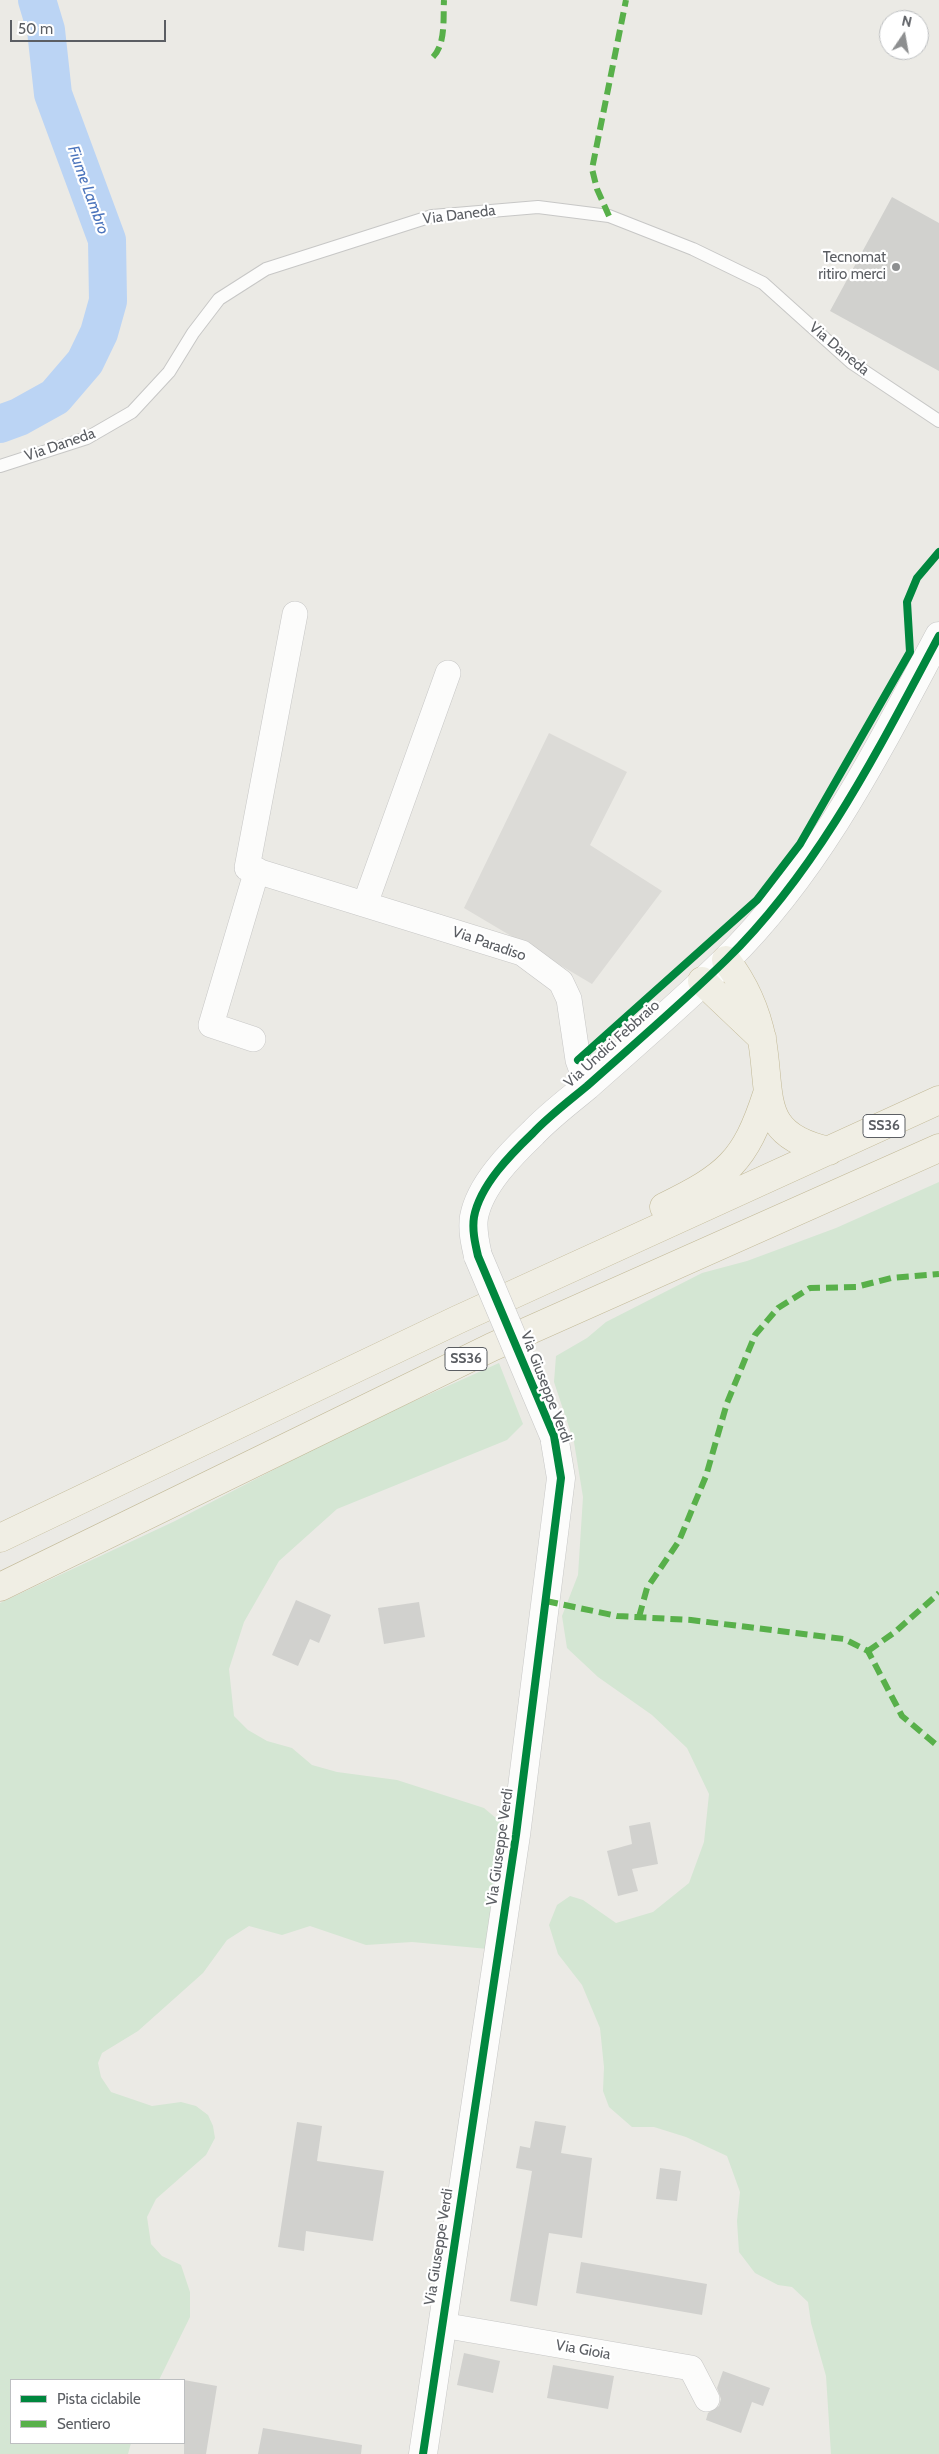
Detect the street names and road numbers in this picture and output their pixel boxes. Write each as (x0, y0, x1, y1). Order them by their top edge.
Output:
street label: Via Daneda (422, 202, 496, 228)
street label: Via Daneda (805, 319, 873, 379)
street label: Via Daneda (22, 425, 98, 465)
street label: Via Paradiso (450, 923, 528, 965)
street label: Via Undici Febbraio (561, 996, 663, 1092)
road number: SS36 (863, 1114, 905, 1138)
street label: Via Giuseppe Verdi (516, 1329, 576, 1445)
road number: SS36 (445, 1348, 487, 1370)
street label: Via Giuseppe Verdi (483, 1787, 517, 1907)
street label: Via Giuseppe Verdi (421, 2187, 457, 2307)
street label: Via Gioia (554, 2336, 612, 2364)

